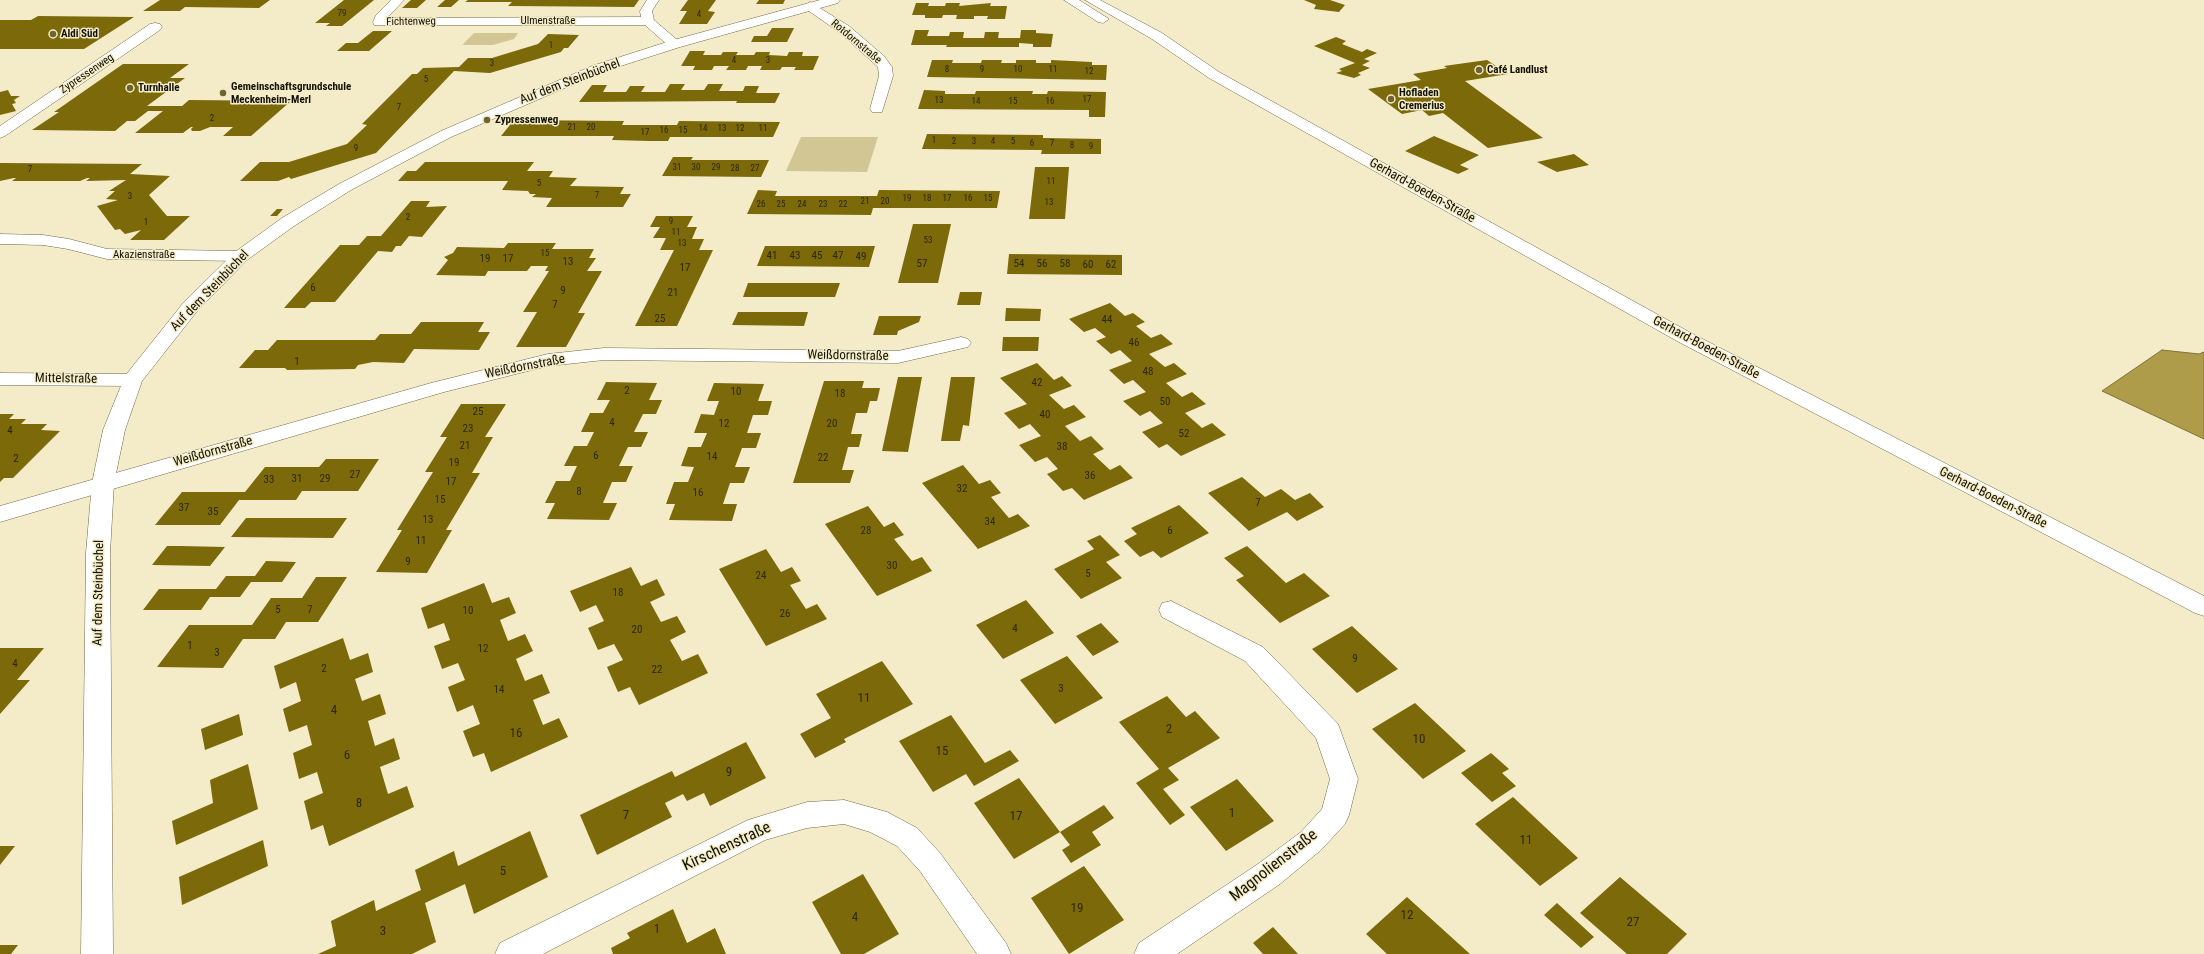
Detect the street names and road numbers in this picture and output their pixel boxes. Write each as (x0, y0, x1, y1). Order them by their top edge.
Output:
street label: Ulmenstraße (520, 14, 576, 28)
street label: Fichtenweg (386, 15, 436, 29)
street label: Rotdornstraße (828, 17, 884, 67)
street label: Zypressenweg (57, 51, 117, 97)
street label: Auf dem Steinbüchel (518, 56, 622, 108)
street label: Gerhard-Boeden-Straße (1366, 155, 1478, 227)
street label: Auf dem Steinbüchel (168, 247, 252, 335)
street label: Akazienstraße (113, 248, 175, 262)
street label: Gerhard-Boeden-Straße (1650, 313, 1762, 383)
street label: Weißdornstraße (807, 347, 889, 365)
street label: Weißdornstraße (484, 352, 566, 382)
street label: Mittelstraße (35, 371, 97, 387)
street label: Weißdornstraße (172, 433, 254, 471)
street label: Gerhard-Boeden-Straße (1936, 464, 2050, 532)
street label: Auf dem Steinbüchel (90, 540, 108, 646)
street label: Kirschenstraße (680, 818, 774, 876)
street label: Magnolienstraße (1226, 826, 1322, 906)

